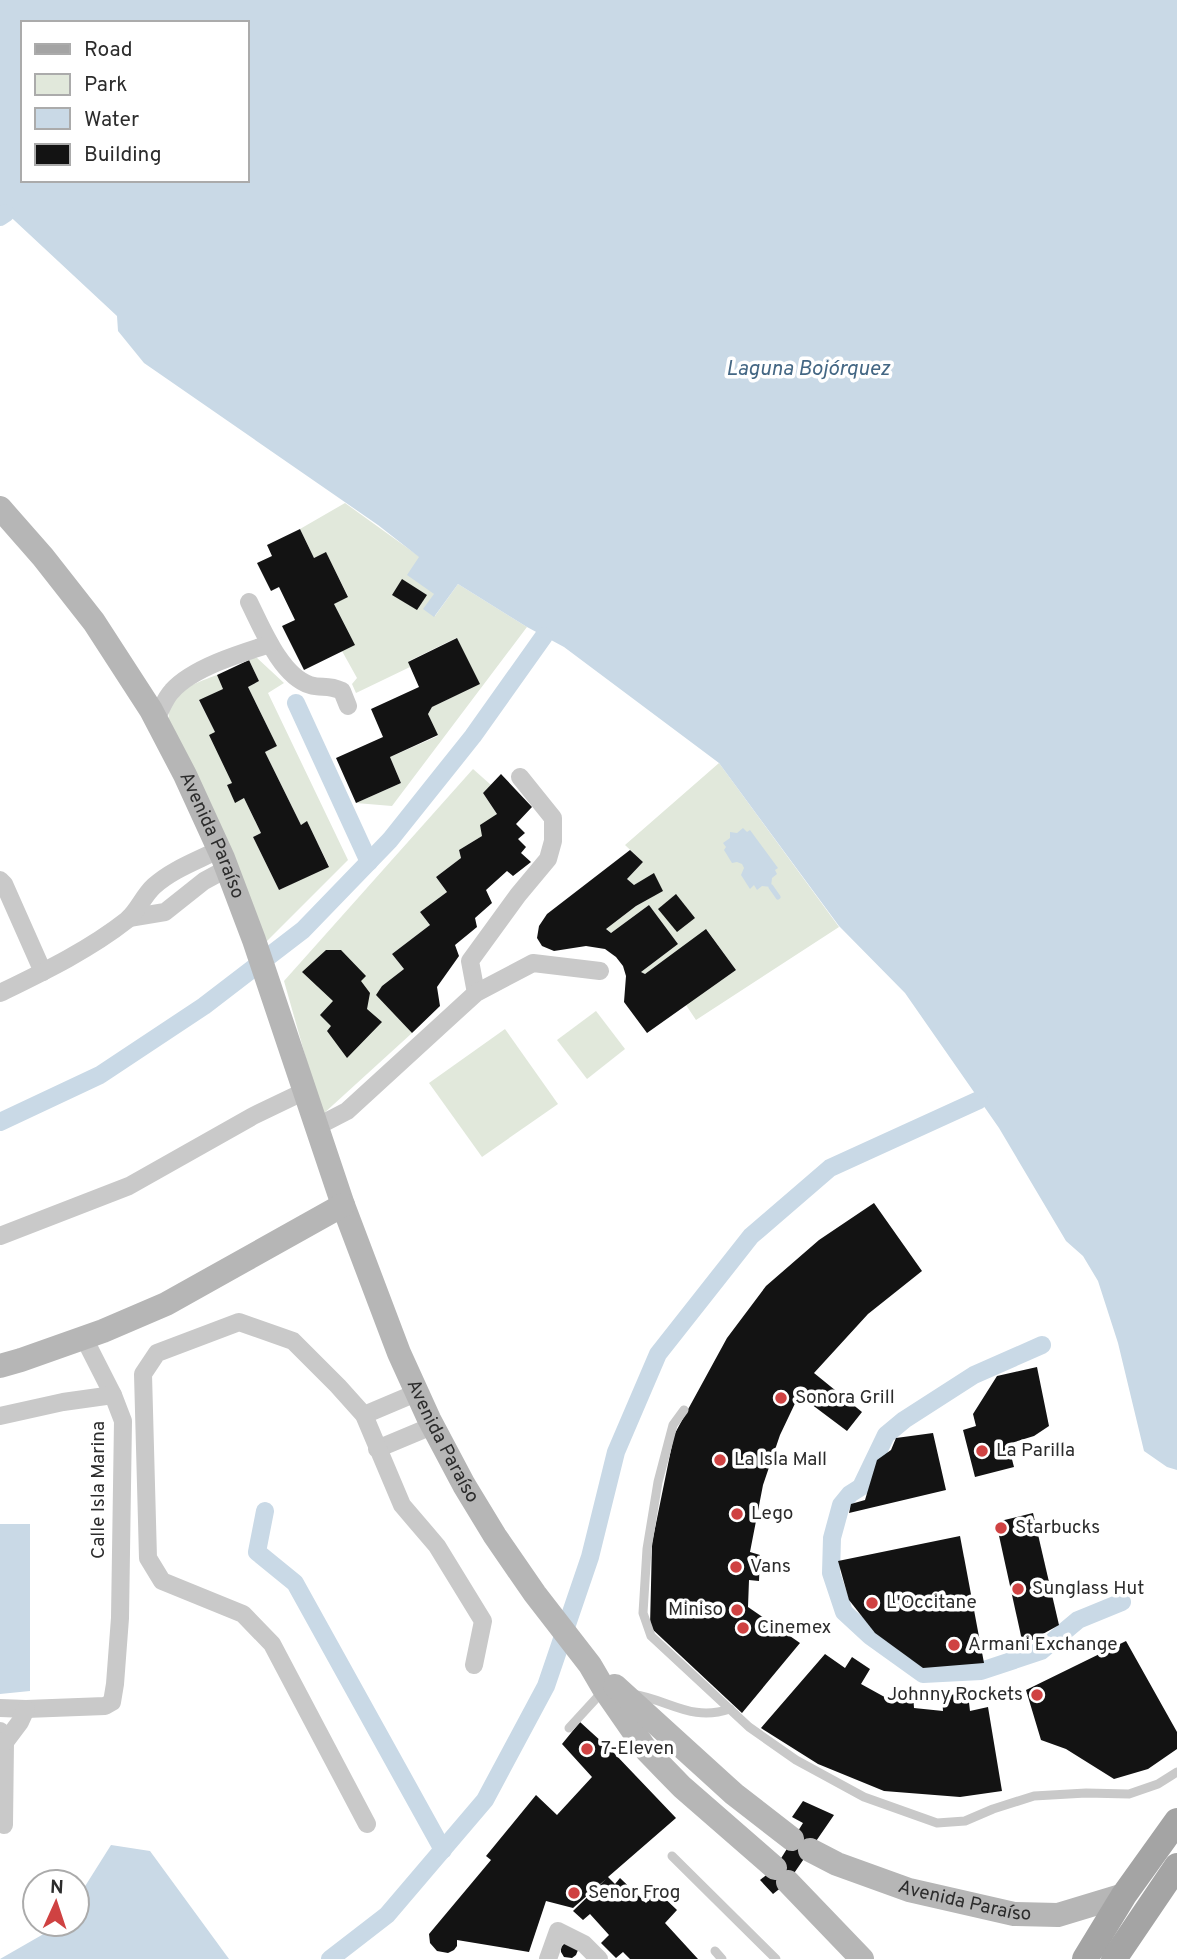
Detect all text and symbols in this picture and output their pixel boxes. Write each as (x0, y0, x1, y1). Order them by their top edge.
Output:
legend (21, 21, 248, 182)
text: Road (84, 37, 133, 64)
text: Park (84, 72, 127, 99)
text: Water (84, 107, 139, 134)
text: Building (84, 142, 162, 169)
water label: Laguna Bojórquez (726, 356, 891, 383)
street label: Avenida Paraíso (173, 768, 249, 902)
street label: Avenida Paraíso (401, 1376, 484, 1507)
place label: Sonora Grill (795, 1386, 895, 1410)
marker: Sonora Grill (773, 1390, 789, 1406)
street label: Calle Isla Marina (87, 1421, 111, 1559)
place label: La Parilla (996, 1439, 1075, 1463)
marker: La Parilla (974, 1443, 990, 1459)
place label: La Isla Mall (734, 1448, 827, 1472)
marker: La Isla Mall (712, 1452, 728, 1468)
place label: Lego (751, 1502, 793, 1526)
marker: Lego (729, 1506, 745, 1522)
place label: Starbucks (1015, 1516, 1100, 1540)
marker: Starbucks (993, 1520, 1009, 1536)
place label: Vans (750, 1555, 791, 1579)
marker: Vans (728, 1559, 744, 1575)
place label: Sunglass Hut (1032, 1577, 1144, 1601)
marker: Sunglass Hut (1010, 1581, 1026, 1597)
place label: L'Occitane (886, 1591, 977, 1615)
marker: L'Occitane (864, 1595, 880, 1611)
place label: Miniso (668, 1598, 723, 1622)
marker: Miniso (729, 1602, 745, 1618)
place label: Cinemex (757, 1616, 832, 1640)
marker: Cinemex (735, 1620, 751, 1636)
place label: Armani Exchange (968, 1633, 1118, 1657)
marker: Armani Exchange (946, 1637, 962, 1653)
place label: Johnny Rockets (887, 1683, 1023, 1707)
marker: Johnny Rockets (1029, 1687, 1045, 1703)
place label: 7-Eleven (601, 1737, 674, 1761)
marker: 7-Eleven (579, 1741, 595, 1757)
north arrow (21, 1868, 91, 1938)
street label: Avenida Paraíso (895, 1875, 1031, 1926)
text: N (49, 1876, 64, 1900)
place label: Senor Frog (588, 1881, 681, 1905)
marker: Senor Frog (566, 1885, 582, 1901)

